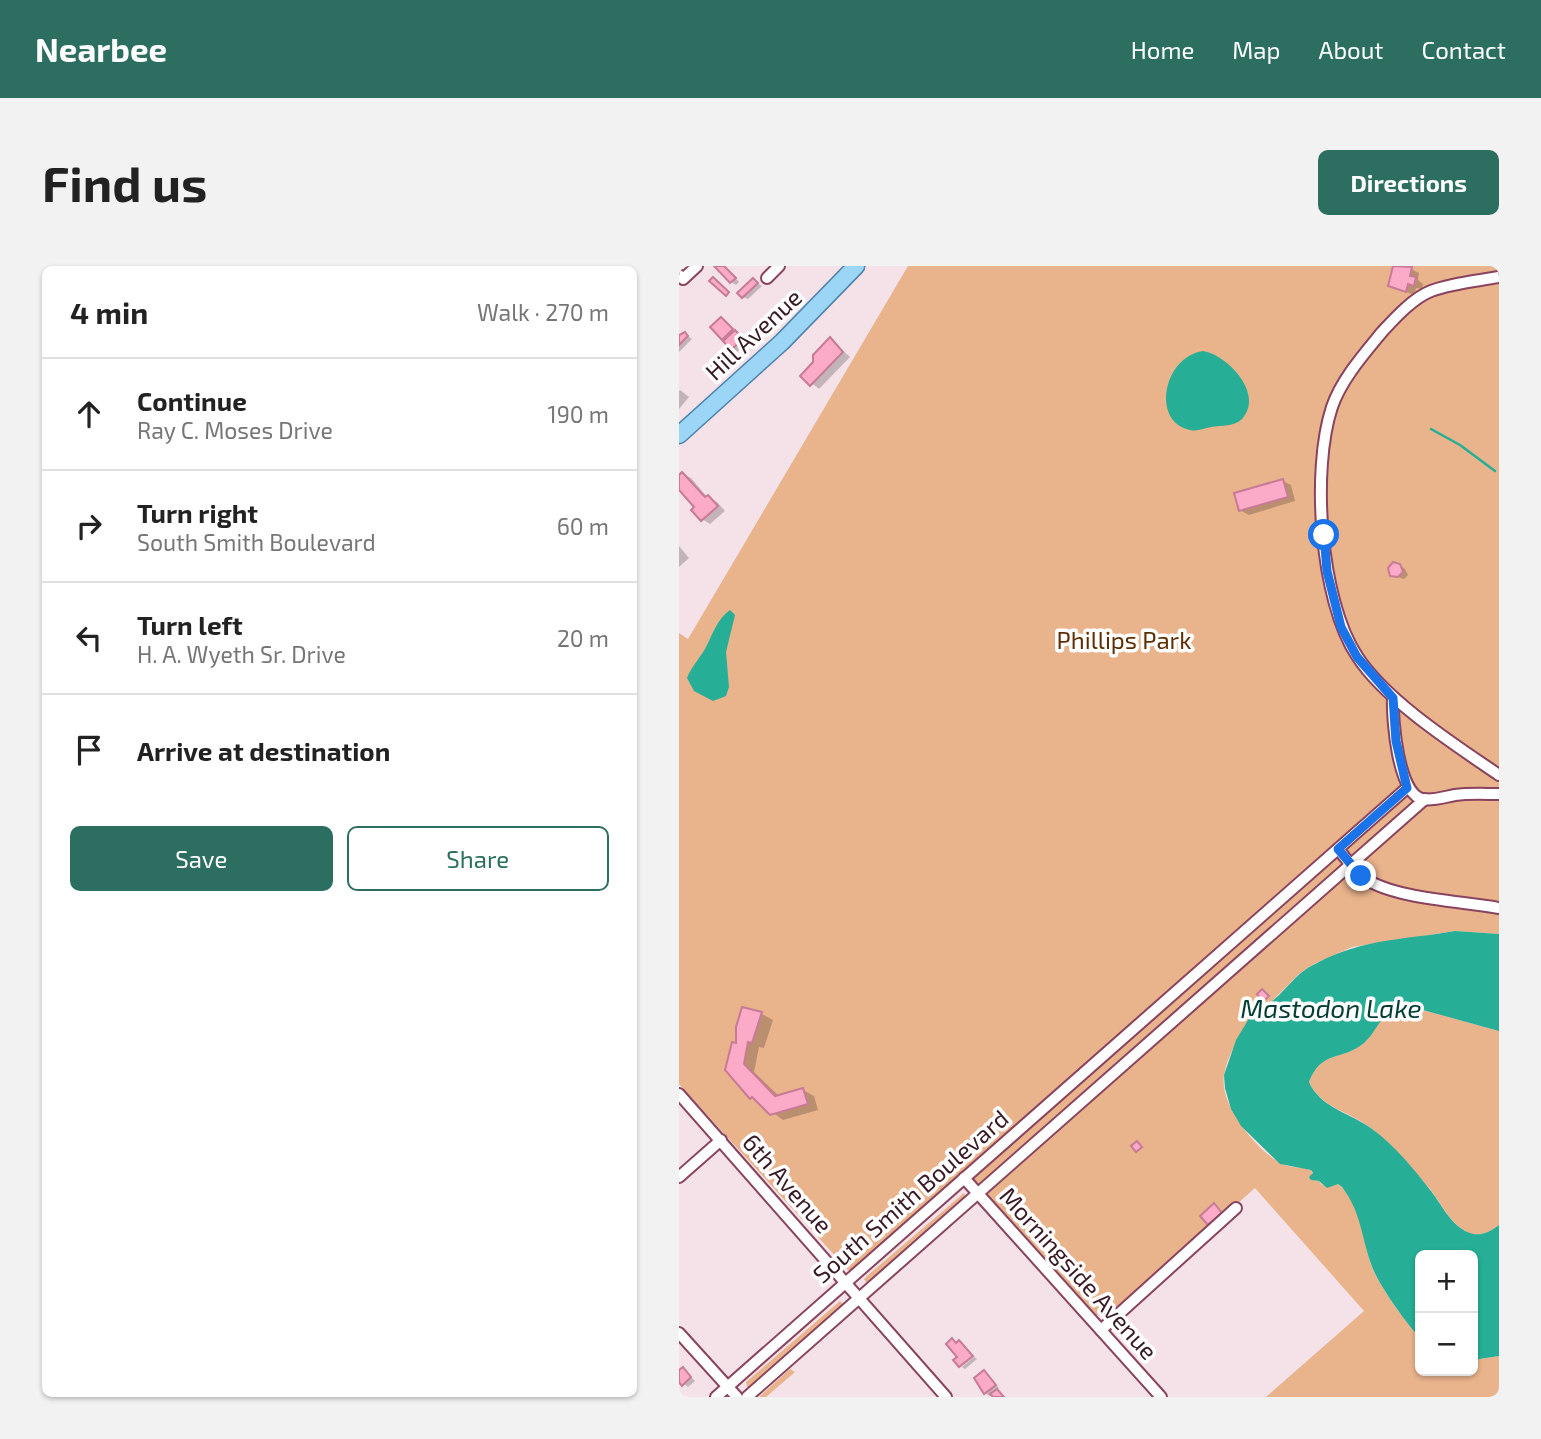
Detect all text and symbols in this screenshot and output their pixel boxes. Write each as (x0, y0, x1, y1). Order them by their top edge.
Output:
text: Nearbee (35, 29, 167, 69)
text: Home (1131, 35, 1194, 64)
text: Map (1232, 35, 1280, 64)
text: About (1318, 35, 1384, 64)
text: Contact (1422, 35, 1506, 64)
button: Directions (1318, 150, 1499, 215)
text: Find us (42, 153, 207, 212)
street label: Hill Avenue (699, 282, 807, 386)
text: 4 min (70, 294, 148, 330)
text: Walk · 270 m (477, 298, 609, 326)
text: Continue (137, 385, 247, 416)
icon: ahead (70, 395, 108, 433)
text: 190 m (548, 400, 609, 428)
text: Ray C. Moses Drive (137, 416, 333, 444)
text: Turn right (137, 497, 258, 528)
icon: right (70, 507, 108, 545)
text: 60 m (557, 512, 609, 540)
route start (1308, 519, 1339, 550)
text: South Smith Boulevard (137, 528, 376, 556)
text: Turn left (137, 609, 243, 640)
icon: left (70, 619, 108, 657)
text: 20 m (557, 624, 609, 652)
park label: Phillips Park (1057, 625, 1191, 654)
text: H. A. Wyeth Sr. Drive (137, 640, 346, 668)
icon: arrive (70, 731, 108, 769)
text: Arrive at destination (137, 735, 390, 766)
button: Save (70, 826, 333, 891)
button: Share (347, 826, 609, 891)
route end (1345, 860, 1376, 891)
water label: Mastodon Lake (1240, 992, 1422, 1023)
street label: South Smith Boulevard (806, 1103, 1014, 1289)
street label: 6th Avenue (737, 1127, 839, 1239)
street label: Morningside Avenue (994, 1181, 1164, 1365)
map controls (1415, 1250, 1478, 1376)
button: + (1415, 1250, 1478, 1313)
button: − (1415, 1313, 1478, 1376)

